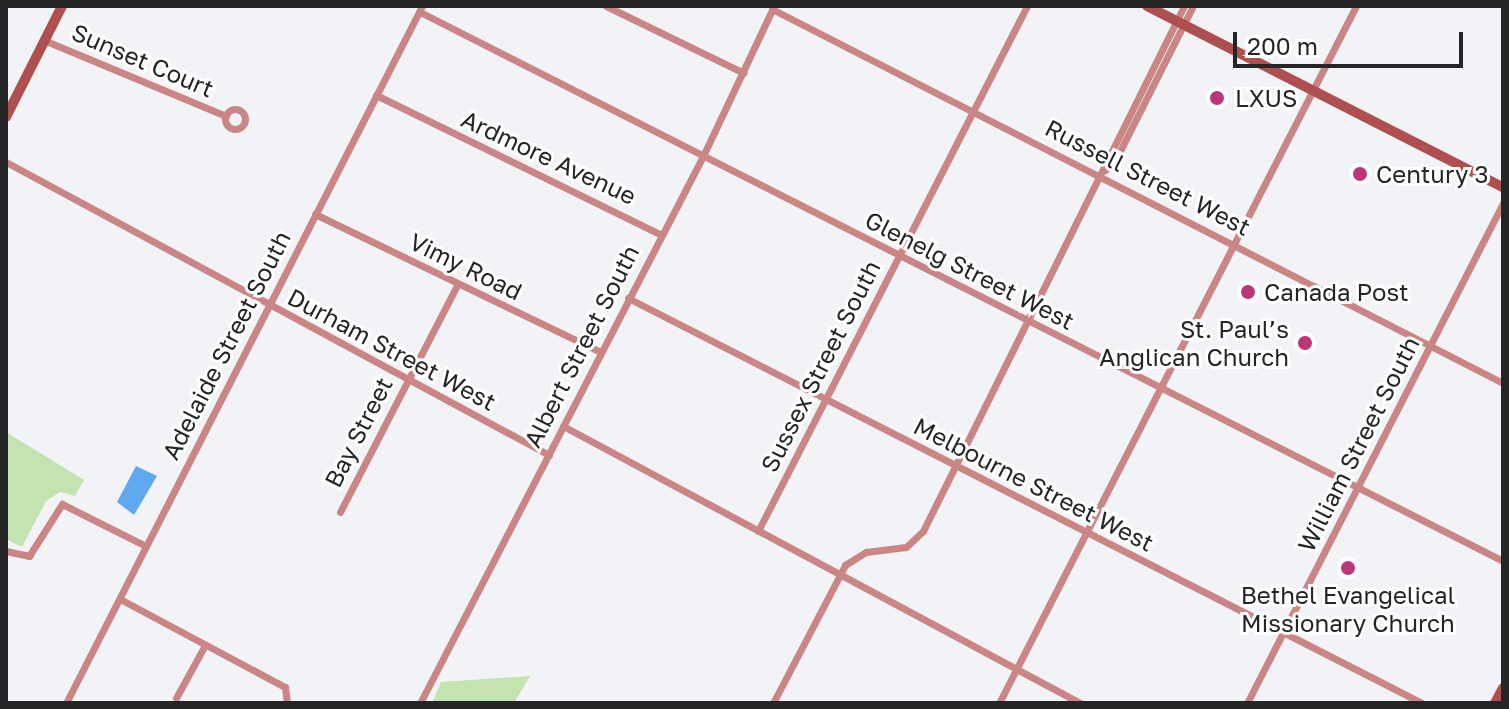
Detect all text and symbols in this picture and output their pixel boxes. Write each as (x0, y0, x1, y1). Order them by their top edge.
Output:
scale bar (1237, 16, 1467, 66)
street label: Sunset Court (68, 17, 218, 103)
text: 200 m (1247, 31, 1318, 60)
place label: LXUS (1235, 84, 1297, 112)
marker: LXUS (1206, 87, 1228, 109)
street label: Ardmore Avenue (457, 104, 641, 210)
street label: Russell Street West (1041, 113, 1255, 241)
place label: Century 3 (1376, 160, 1488, 188)
marker: Century 3 (1351, 165, 1369, 183)
street label: Glenelg Street West (861, 205, 1079, 335)
street label: Adelaide Street South (156, 226, 296, 464)
street label: Vimy Road (405, 226, 527, 306)
street label: Albert Street South (518, 240, 644, 452)
street label: Sussex Street South (754, 255, 886, 477)
place label: Canada Post (1264, 278, 1409, 306)
street label: Durham Street West (283, 282, 501, 416)
marker: Canada Post (1239, 283, 1257, 301)
place label: St. Paul’s Anglican Church (1099, 315, 1289, 371)
street label: William Street South (1291, 332, 1425, 556)
marker: St. Paul’s Anglican Church (1296, 334, 1314, 352)
street label: Bay Street (318, 372, 398, 492)
street label: Melbourne Street West (909, 411, 1159, 557)
marker: Bethel Evangelical Missionary Church (1339, 559, 1357, 577)
place label: Bethel Evangelical Missionary Church (1241, 581, 1455, 637)

